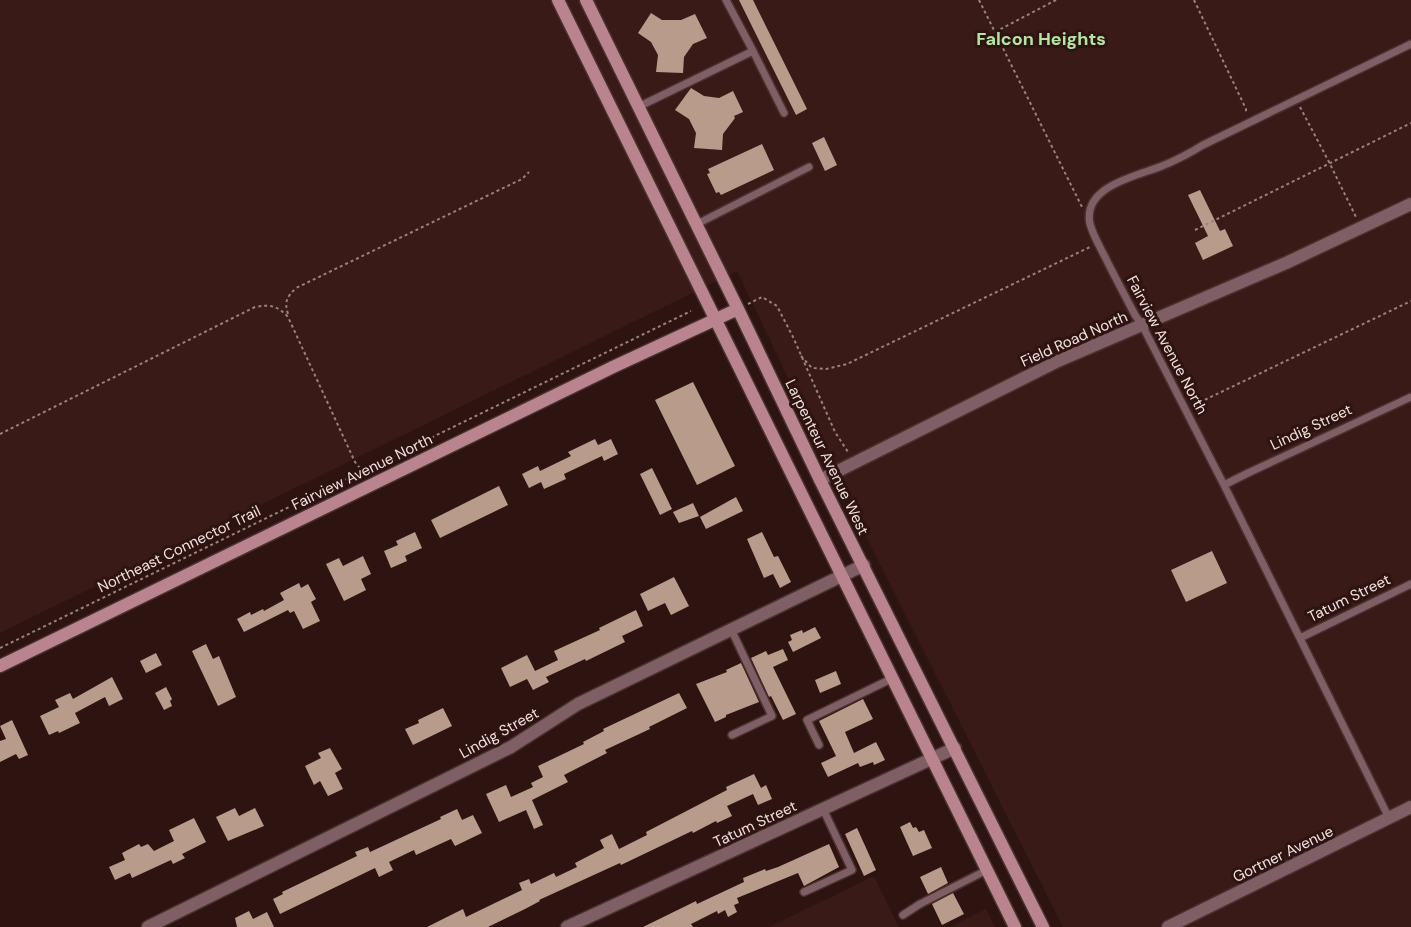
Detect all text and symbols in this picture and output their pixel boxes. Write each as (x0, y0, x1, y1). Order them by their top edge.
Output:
district label: Falcon Heights (976, 27, 1106, 51)
street label: Fairview Avenue North (1122, 272, 1212, 418)
street label: Field Road North (1017, 306, 1131, 372)
street label: Larpenteur Avenue West (781, 376, 873, 538)
street label: Lindig Street (1267, 399, 1355, 455)
street label: Fairview Avenue North (288, 429, 436, 515)
street label: Northeast Connector Trail (94, 501, 264, 597)
street label: Tatum Street (1304, 569, 1394, 627)
street label: Lindig Street (456, 703, 542, 763)
street label: Tatum Street (710, 796, 800, 852)
street label: Gortner Avenue (1229, 821, 1337, 887)

